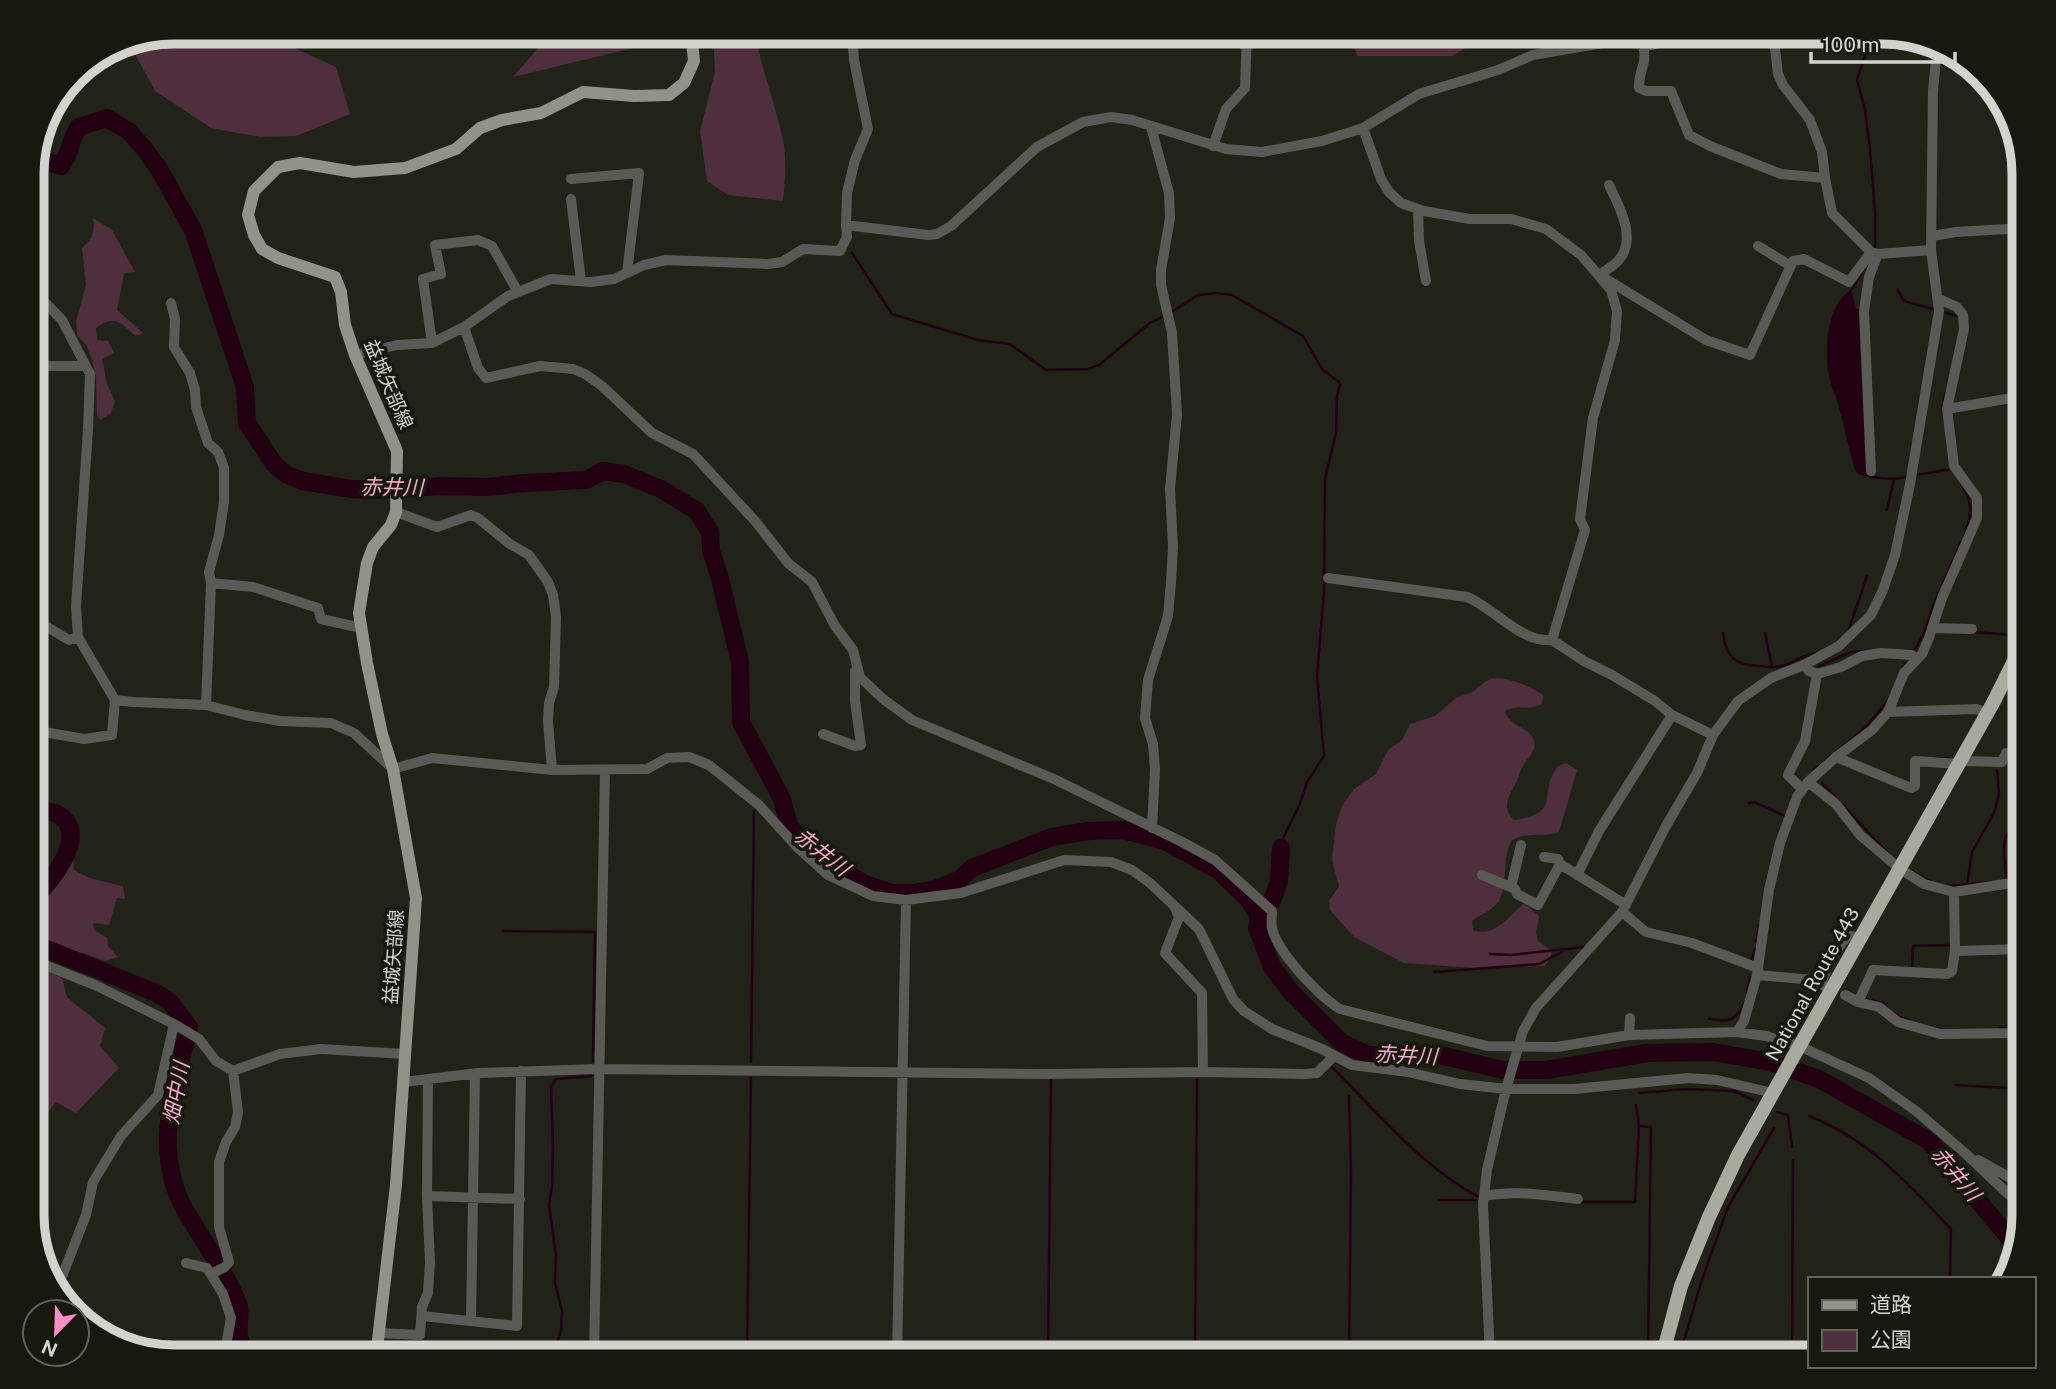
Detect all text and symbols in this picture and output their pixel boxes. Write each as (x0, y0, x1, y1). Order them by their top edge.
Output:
scale bar (1811, 21, 1954, 65)
text: 100 m (1822, 32, 1879, 57)
street label: 益城矢部線 (360, 336, 418, 432)
water label: 赤井川 (360, 474, 426, 500)
water label: 赤井川 (789, 823, 856, 882)
street label: National Route 443 (1761, 904, 1863, 1064)
street label: 益城矢部線 (379, 909, 407, 1005)
water label: 赤井川 (1374, 1041, 1440, 1069)
water label: 畑中川 (158, 1058, 194, 1126)
water label: 赤井川 (1926, 1142, 1987, 1208)
legend (1808, 1277, 2035, 1368)
text: 道路 (1870, 1292, 1912, 1317)
north arrow (21, 1298, 91, 1368)
text: 公園 (1870, 1327, 1912, 1352)
text: N (38, 1336, 60, 1362)

